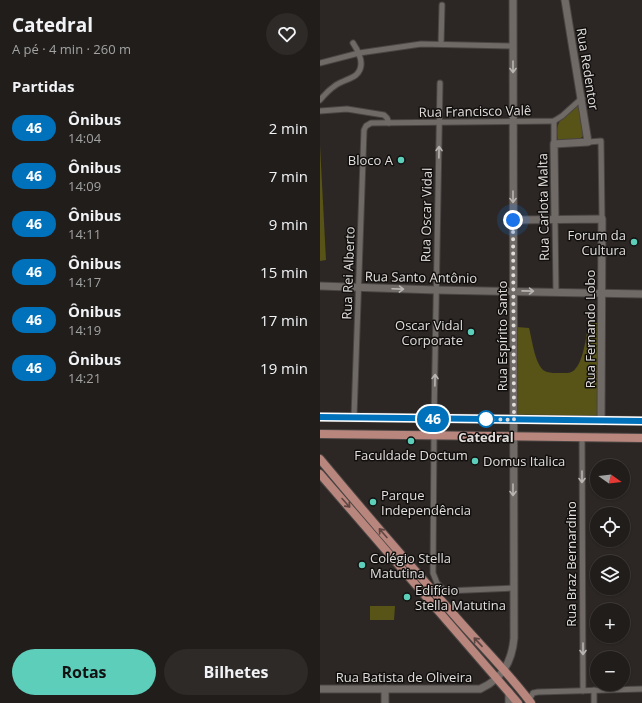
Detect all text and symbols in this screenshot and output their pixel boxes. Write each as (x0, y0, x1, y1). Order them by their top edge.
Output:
text: Catedral (12, 12, 93, 38)
button: heart (266, 13, 308, 55)
street label: Rua Redentor (573, 27, 603, 112)
text: A pé · 4 min · 260 m (12, 40, 131, 58)
one-way arrow (509, 60, 517, 73)
text: Partidas (12, 76, 74, 96)
street label: Rua Francisco Valê (419, 101, 531, 121)
text: Ônibus (68, 109, 121, 129)
text: 46 (26, 118, 42, 137)
text: 2 min (269, 118, 308, 138)
text: 14:04 (68, 129, 101, 147)
one-way arrow (435, 146, 442, 159)
place label: Bloco A (348, 151, 394, 169)
street label: Rua Carlota Malta (533, 153, 553, 261)
marker: Bloco A (396, 155, 406, 165)
text: Ônibus (68, 157, 121, 177)
text: 46 (26, 166, 42, 185)
text: 7 min (269, 166, 308, 186)
street label: Rua Oscar Vidal (416, 168, 436, 262)
text: 14:09 (68, 177, 101, 195)
one-way arrow (509, 190, 517, 203)
text: Ônibus (68, 205, 121, 225)
your location (503, 210, 523, 230)
text: 46 (26, 214, 42, 233)
text: 9 min (269, 214, 308, 234)
text: 14:11 (68, 225, 101, 243)
street label: Rua Rei Alberto (337, 226, 359, 320)
place label: Forum da Cultura (568, 226, 626, 259)
marker: Forum da Cultura (629, 237, 639, 247)
text: Ônibus (68, 253, 121, 273)
text: 46 (26, 262, 42, 281)
text: 15 min (260, 262, 308, 282)
street label: Rua Santo Antônio (365, 267, 478, 287)
street label: Rua Fernando Lobo (581, 270, 599, 388)
text: 14:17 (68, 273, 101, 291)
street label: Rua Espírito Santo (493, 281, 511, 391)
one-way arrow (391, 285, 404, 293)
one-way arrow (521, 287, 534, 295)
text: Ônibus (68, 301, 121, 321)
text: 46 (26, 310, 42, 329)
text: 17 min (260, 310, 308, 330)
place label: Oscar Vidal Corporate (395, 316, 463, 349)
text: 14:19 (68, 321, 101, 339)
marker: Oscar Vidal Corporate (466, 327, 476, 337)
text: Ônibus (68, 349, 121, 369)
text: 46 (26, 358, 42, 377)
text: 19 min (260, 358, 308, 378)
text: 14:21 (68, 369, 101, 387)
one-way arrow (431, 374, 439, 387)
line badge: 46 (415, 406, 451, 432)
text: 46 (425, 409, 441, 428)
marker: Catedral (477, 410, 495, 428)
place label: Catedral (458, 428, 514, 446)
marker: Faculdade Doctum (406, 436, 416, 446)
place label: Faculdade Doctum (354, 446, 468, 464)
place label: Domus Italica (483, 452, 565, 470)
marker: Domus Italica (470, 456, 480, 466)
north arrow (590, 459, 630, 499)
map controls (590, 459, 630, 691)
one-way arrow (578, 470, 586, 483)
one-way arrow (509, 483, 517, 496)
place label: Parque Independência (381, 486, 471, 519)
marker: Parque Independência (368, 497, 378, 507)
one-way arrow (341, 498, 351, 508)
street label: Rua Braz Bernardino (562, 501, 580, 627)
button: locate (590, 507, 630, 547)
one-way arrow (378, 528, 387, 539)
place label: Colégio Stella Matutina (370, 549, 451, 582)
button: layers (590, 555, 630, 595)
marker: Colégio Stella Matutina (357, 560, 367, 570)
place label: Edifício Stella Matutina (415, 581, 506, 614)
marker: Edifício Stella Matutina (402, 592, 412, 602)
button: + (590, 603, 630, 643)
one-way arrow (474, 637, 483, 647)
one-way arrow (579, 642, 587, 655)
button: Rotas (12, 649, 156, 695)
button: Bilhetes (164, 649, 308, 695)
button: − (590, 651, 630, 691)
street label: Rua Batista de Oliveira (336, 668, 472, 686)

